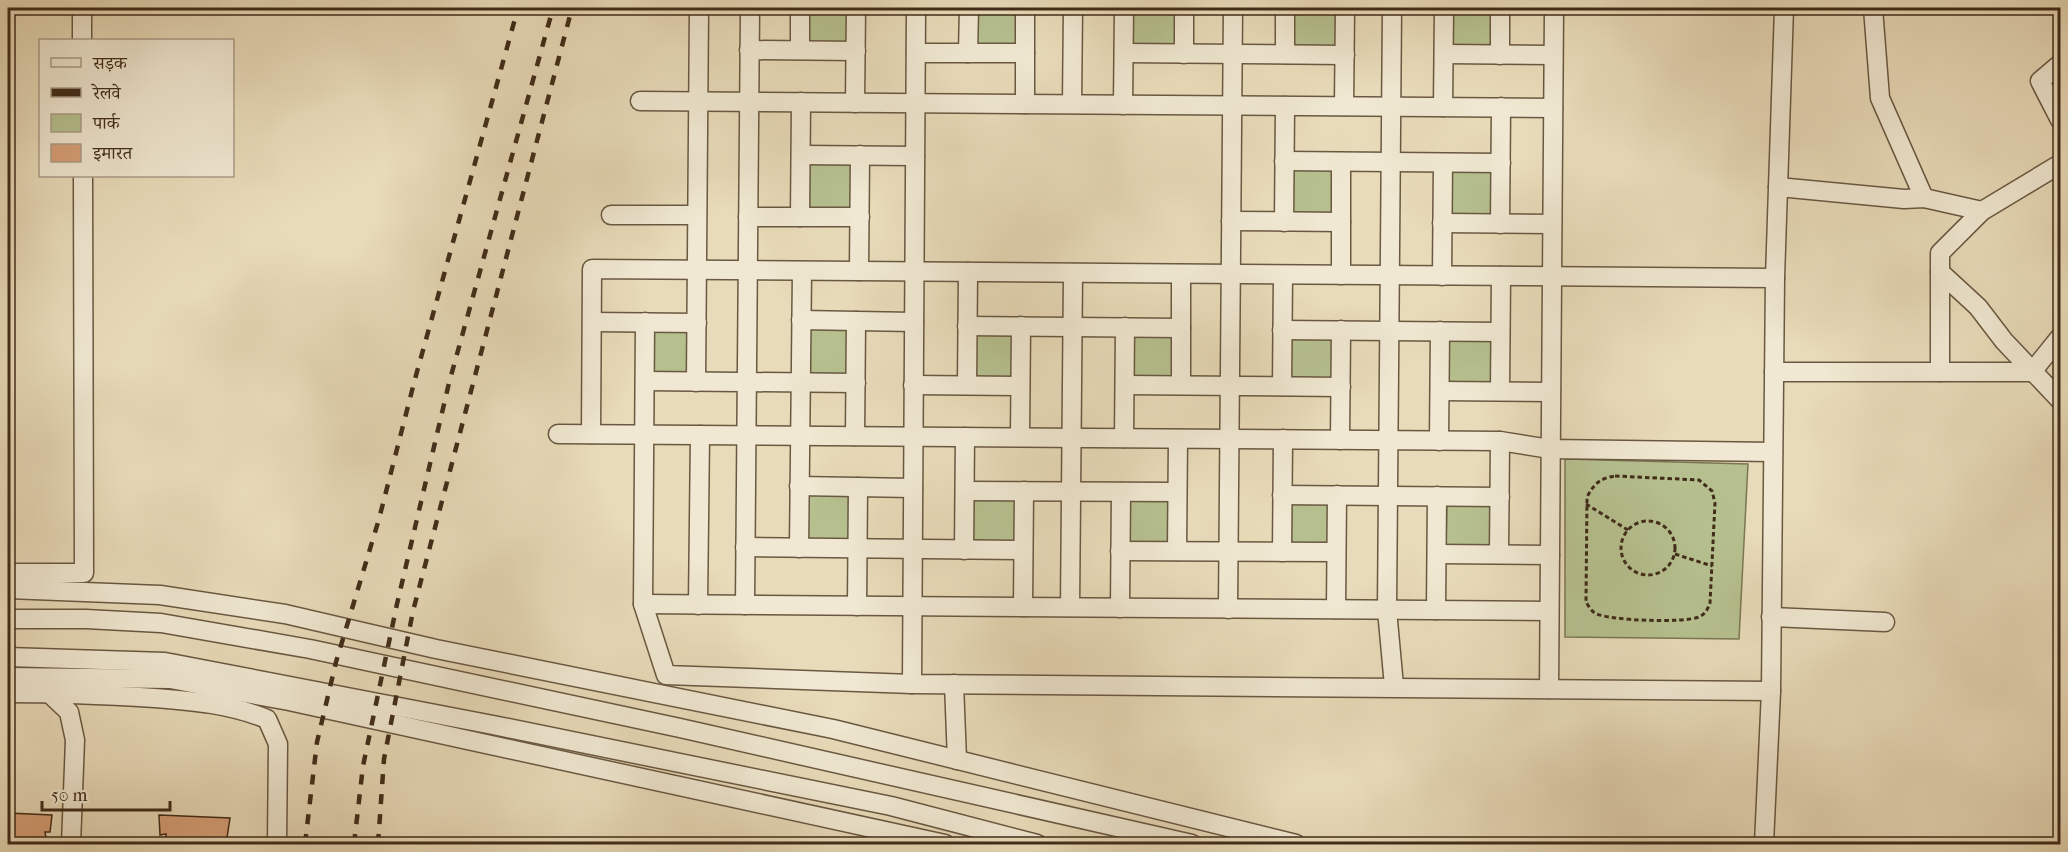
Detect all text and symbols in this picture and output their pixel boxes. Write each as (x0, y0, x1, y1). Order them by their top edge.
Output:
legend (39, 39, 234, 177)
text: सड़क (92, 53, 128, 74)
text: रेलवे (91, 83, 122, 104)
text: पार्क (92, 113, 121, 134)
text: इमारत (92, 143, 133, 164)
scale bar (42, 774, 170, 812)
text: 50 m (51, 785, 88, 806)

